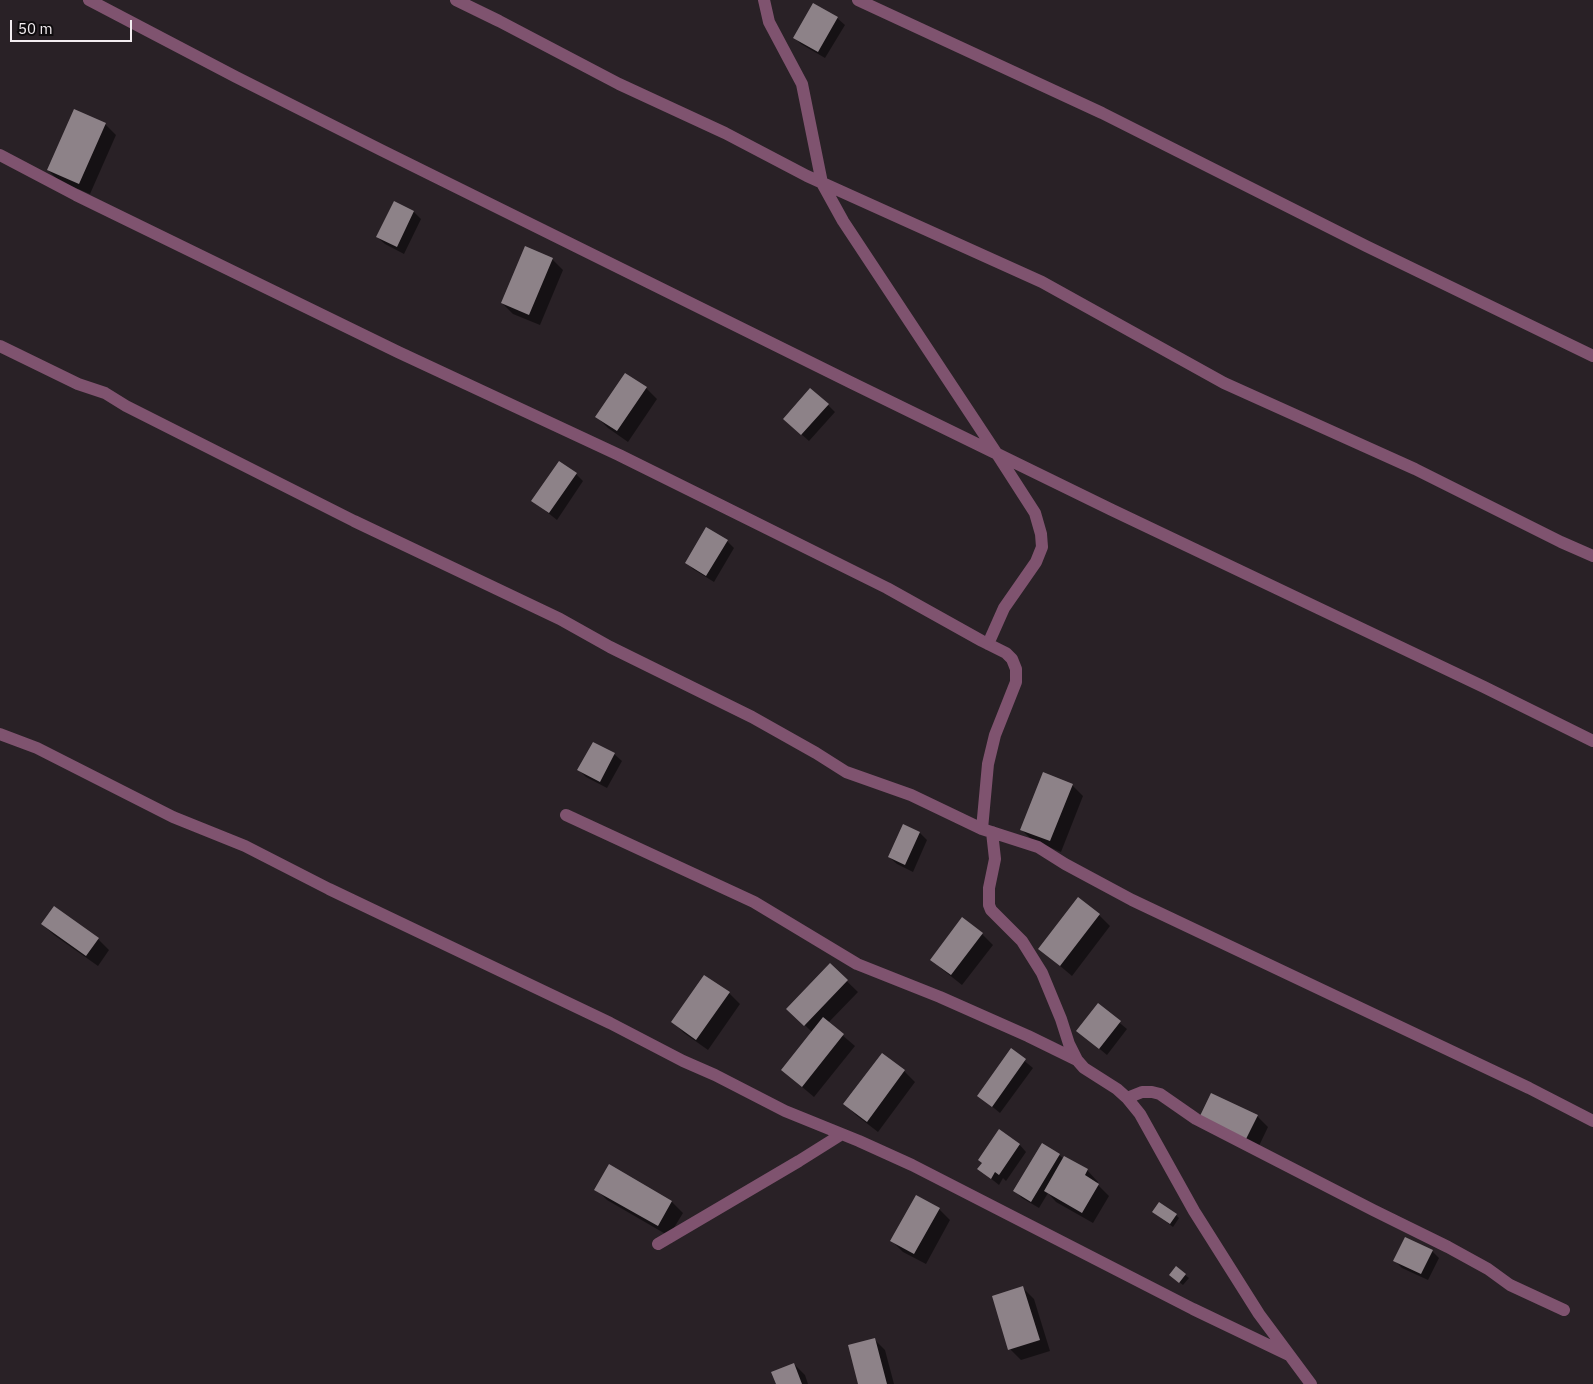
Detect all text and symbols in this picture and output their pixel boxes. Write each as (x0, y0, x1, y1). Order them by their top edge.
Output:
scale bar (12, 10, 135, 42)
text: 50 m (18, 19, 53, 38)

